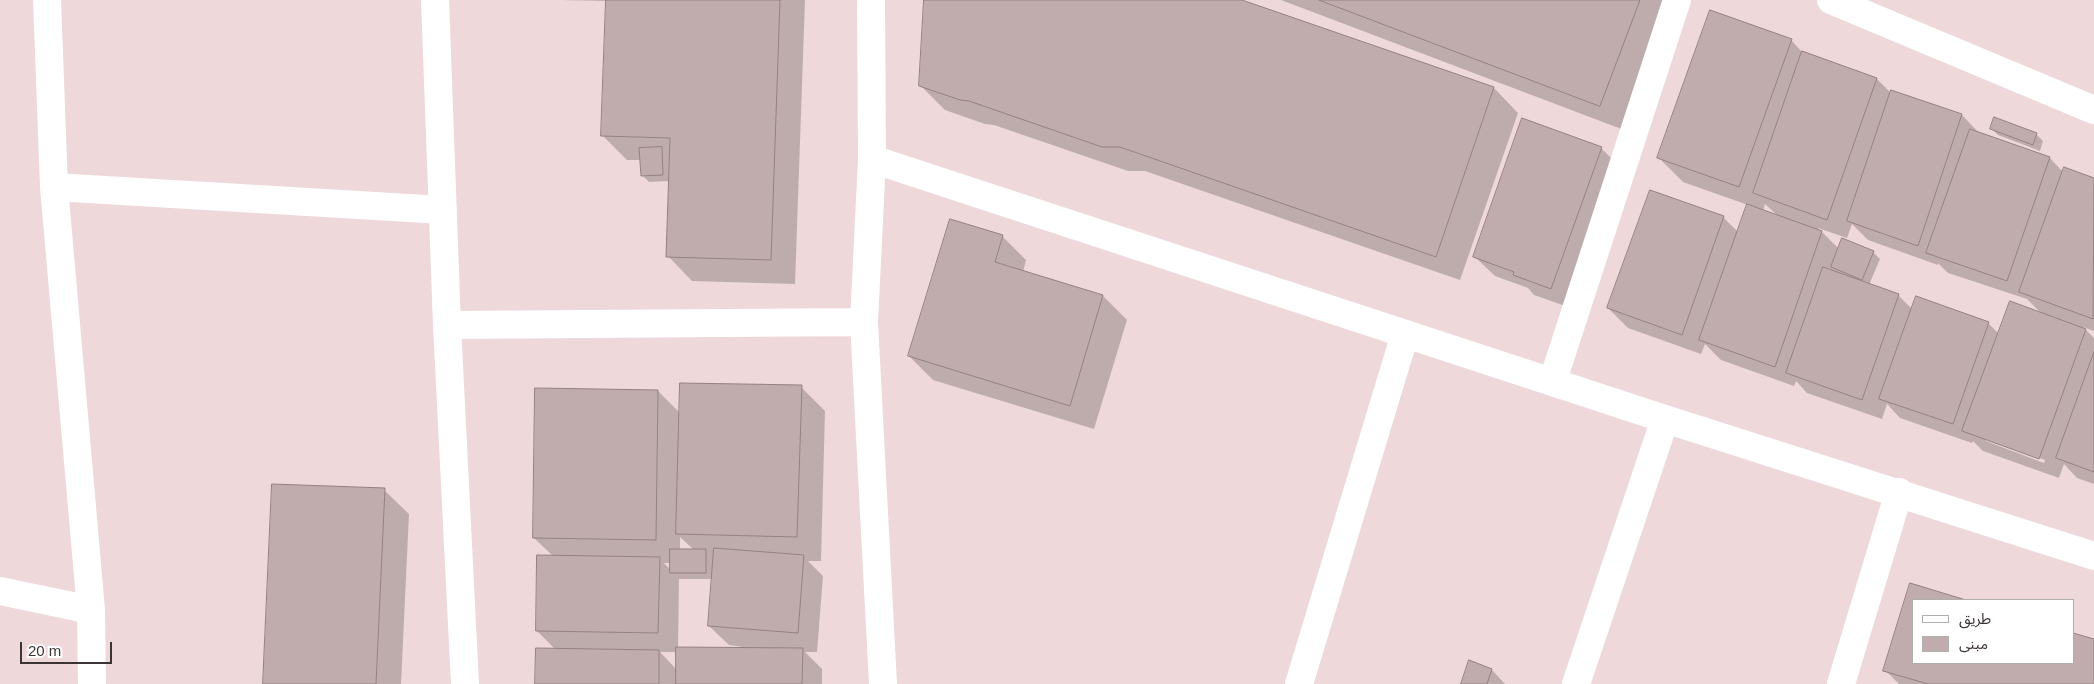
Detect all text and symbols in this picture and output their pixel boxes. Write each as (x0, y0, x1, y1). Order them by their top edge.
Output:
legend (1912, 599, 2074, 664)
text: طريق (1959, 610, 1991, 627)
scale bar (22, 632, 115, 664)
text: مبنى (1959, 635, 1988, 652)
text: 20 m (28, 642, 61, 659)

